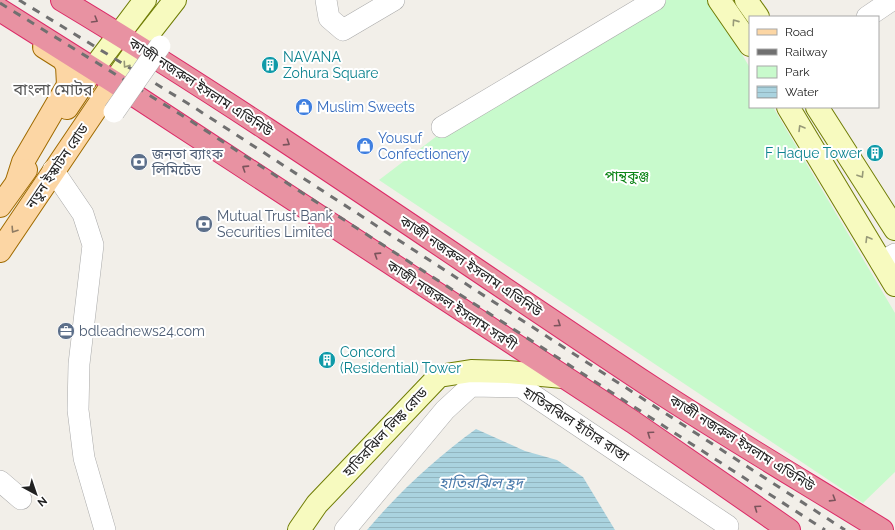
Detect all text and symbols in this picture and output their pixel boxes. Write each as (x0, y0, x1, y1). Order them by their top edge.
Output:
one-way arrow (91, 15, 98, 23)
legend (749, 16, 879, 108)
one-way arrow (732, 19, 740, 26)
text: Road (785, 25, 814, 39)
street label: কাজী নজরুল ইসলাম এভিনিউ (125, 34, 277, 140)
text: Railway (785, 45, 828, 59)
place label: NAVANA Zohura Square (283, 49, 378, 81)
building icon: NAVANA Zohura Square (260, 55, 280, 75)
one-way arrow (124, 60, 131, 67)
text: Park (785, 65, 810, 79)
district label: বাংলা মোটর (13, 80, 93, 99)
text: Water (785, 85, 819, 99)
shop icon: Muslim Sweets (294, 97, 314, 117)
place label: Muslim Sweets (317, 99, 415, 115)
street label: নতুন ইস্কাটন রোড (22, 120, 93, 213)
one-way arrow (798, 125, 805, 132)
place label: Yousuf Confectionery (378, 130, 470, 162)
shop icon: Yousuf Confectionery (355, 136, 375, 156)
one-way arrow (283, 138, 290, 146)
building icon: F Haque Tower (865, 143, 885, 163)
place label: F Haque Tower (765, 145, 862, 161)
place label: জনতা ব্যাংক লিমিটেড (151, 146, 224, 178)
bank icon: জনতা ব্যাংক লিমিটেড (129, 152, 149, 172)
one-way arrow (243, 166, 250, 173)
park label: পান্থকুঞ্জ (605, 168, 649, 185)
one-way arrow (856, 171, 864, 178)
place label: Mutual Trust Bank Securities Limited (217, 208, 333, 240)
street label: কাজী নজরুল ইসলাম এভিনিউ (396, 212, 546, 320)
bank icon: Mutual Trust Bank Securities Limited (194, 214, 214, 234)
one-way arrow (11, 226, 19, 233)
one-way arrow (865, 236, 872, 243)
one-way arrow (375, 253, 382, 260)
street label: কাজী নজরুল ইসলাম সরণী (383, 256, 520, 353)
one-way arrow (554, 319, 561, 327)
office icon: bdleadnews24.com (56, 321, 76, 341)
place label: bdleadnews24.com (79, 323, 205, 339)
place label: Concord (Residential) Tower (340, 344, 461, 376)
building icon: Concord (Residential) Tower (317, 350, 337, 370)
street label: হাতিরঝিল হাঁটার রাস্তা (519, 382, 633, 464)
street label: হাতিরঝিল লিঙ্ক রোড (339, 383, 431, 481)
street label: কাজী নজরুল ইসলাম এভিনিউ (666, 391, 818, 495)
one-way arrow (647, 431, 654, 439)
north arrow (16, 474, 56, 514)
water label: হাতিরঝিল হ্রদ (439, 474, 526, 492)
text: N (35, 494, 50, 509)
one-way arrow (829, 495, 836, 502)
one-way arrow (754, 505, 761, 513)

